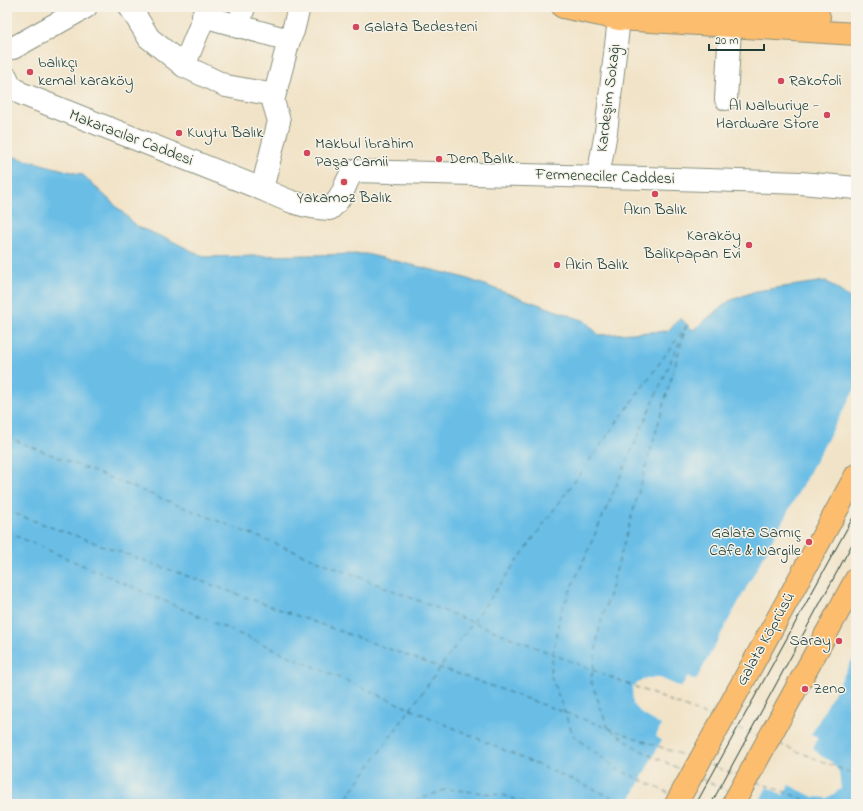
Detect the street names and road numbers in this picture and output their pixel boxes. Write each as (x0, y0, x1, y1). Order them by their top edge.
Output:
street label: Kardeşim Sokağı (590, 42, 628, 153)
street label: Makaracılar Caddesi (65, 103, 197, 173)
street label: Fermeneciler Caddesi (534, 163, 675, 191)
street label: Galata Köprüsü (730, 588, 802, 690)

